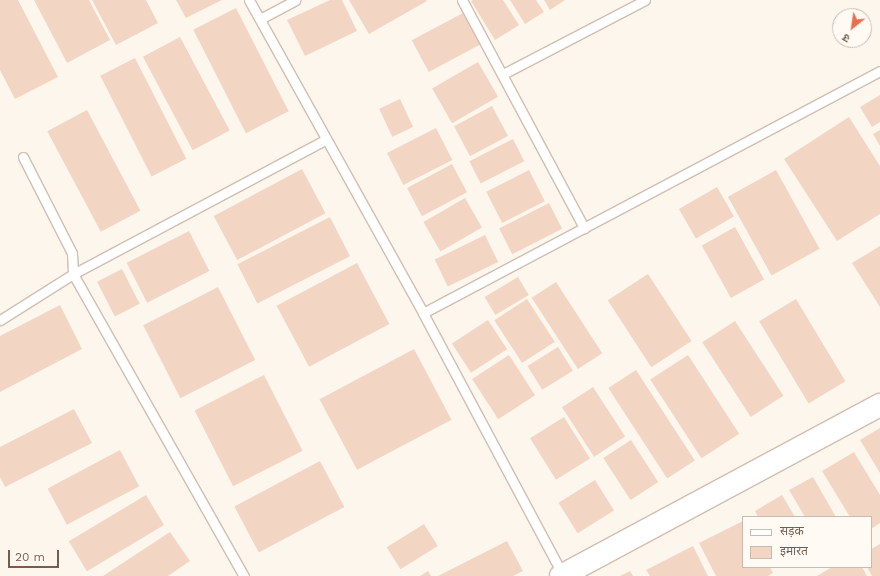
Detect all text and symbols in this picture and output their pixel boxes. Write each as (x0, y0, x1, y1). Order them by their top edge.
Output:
north arrow (832, 8, 872, 48)
text: उ (840, 31, 852, 45)
legend (742, 516, 872, 568)
text: सड़क (780, 524, 804, 538)
scale bar (10, 542, 61, 568)
text: इमारत (780, 544, 808, 558)
text: 20 m (15, 550, 45, 564)

